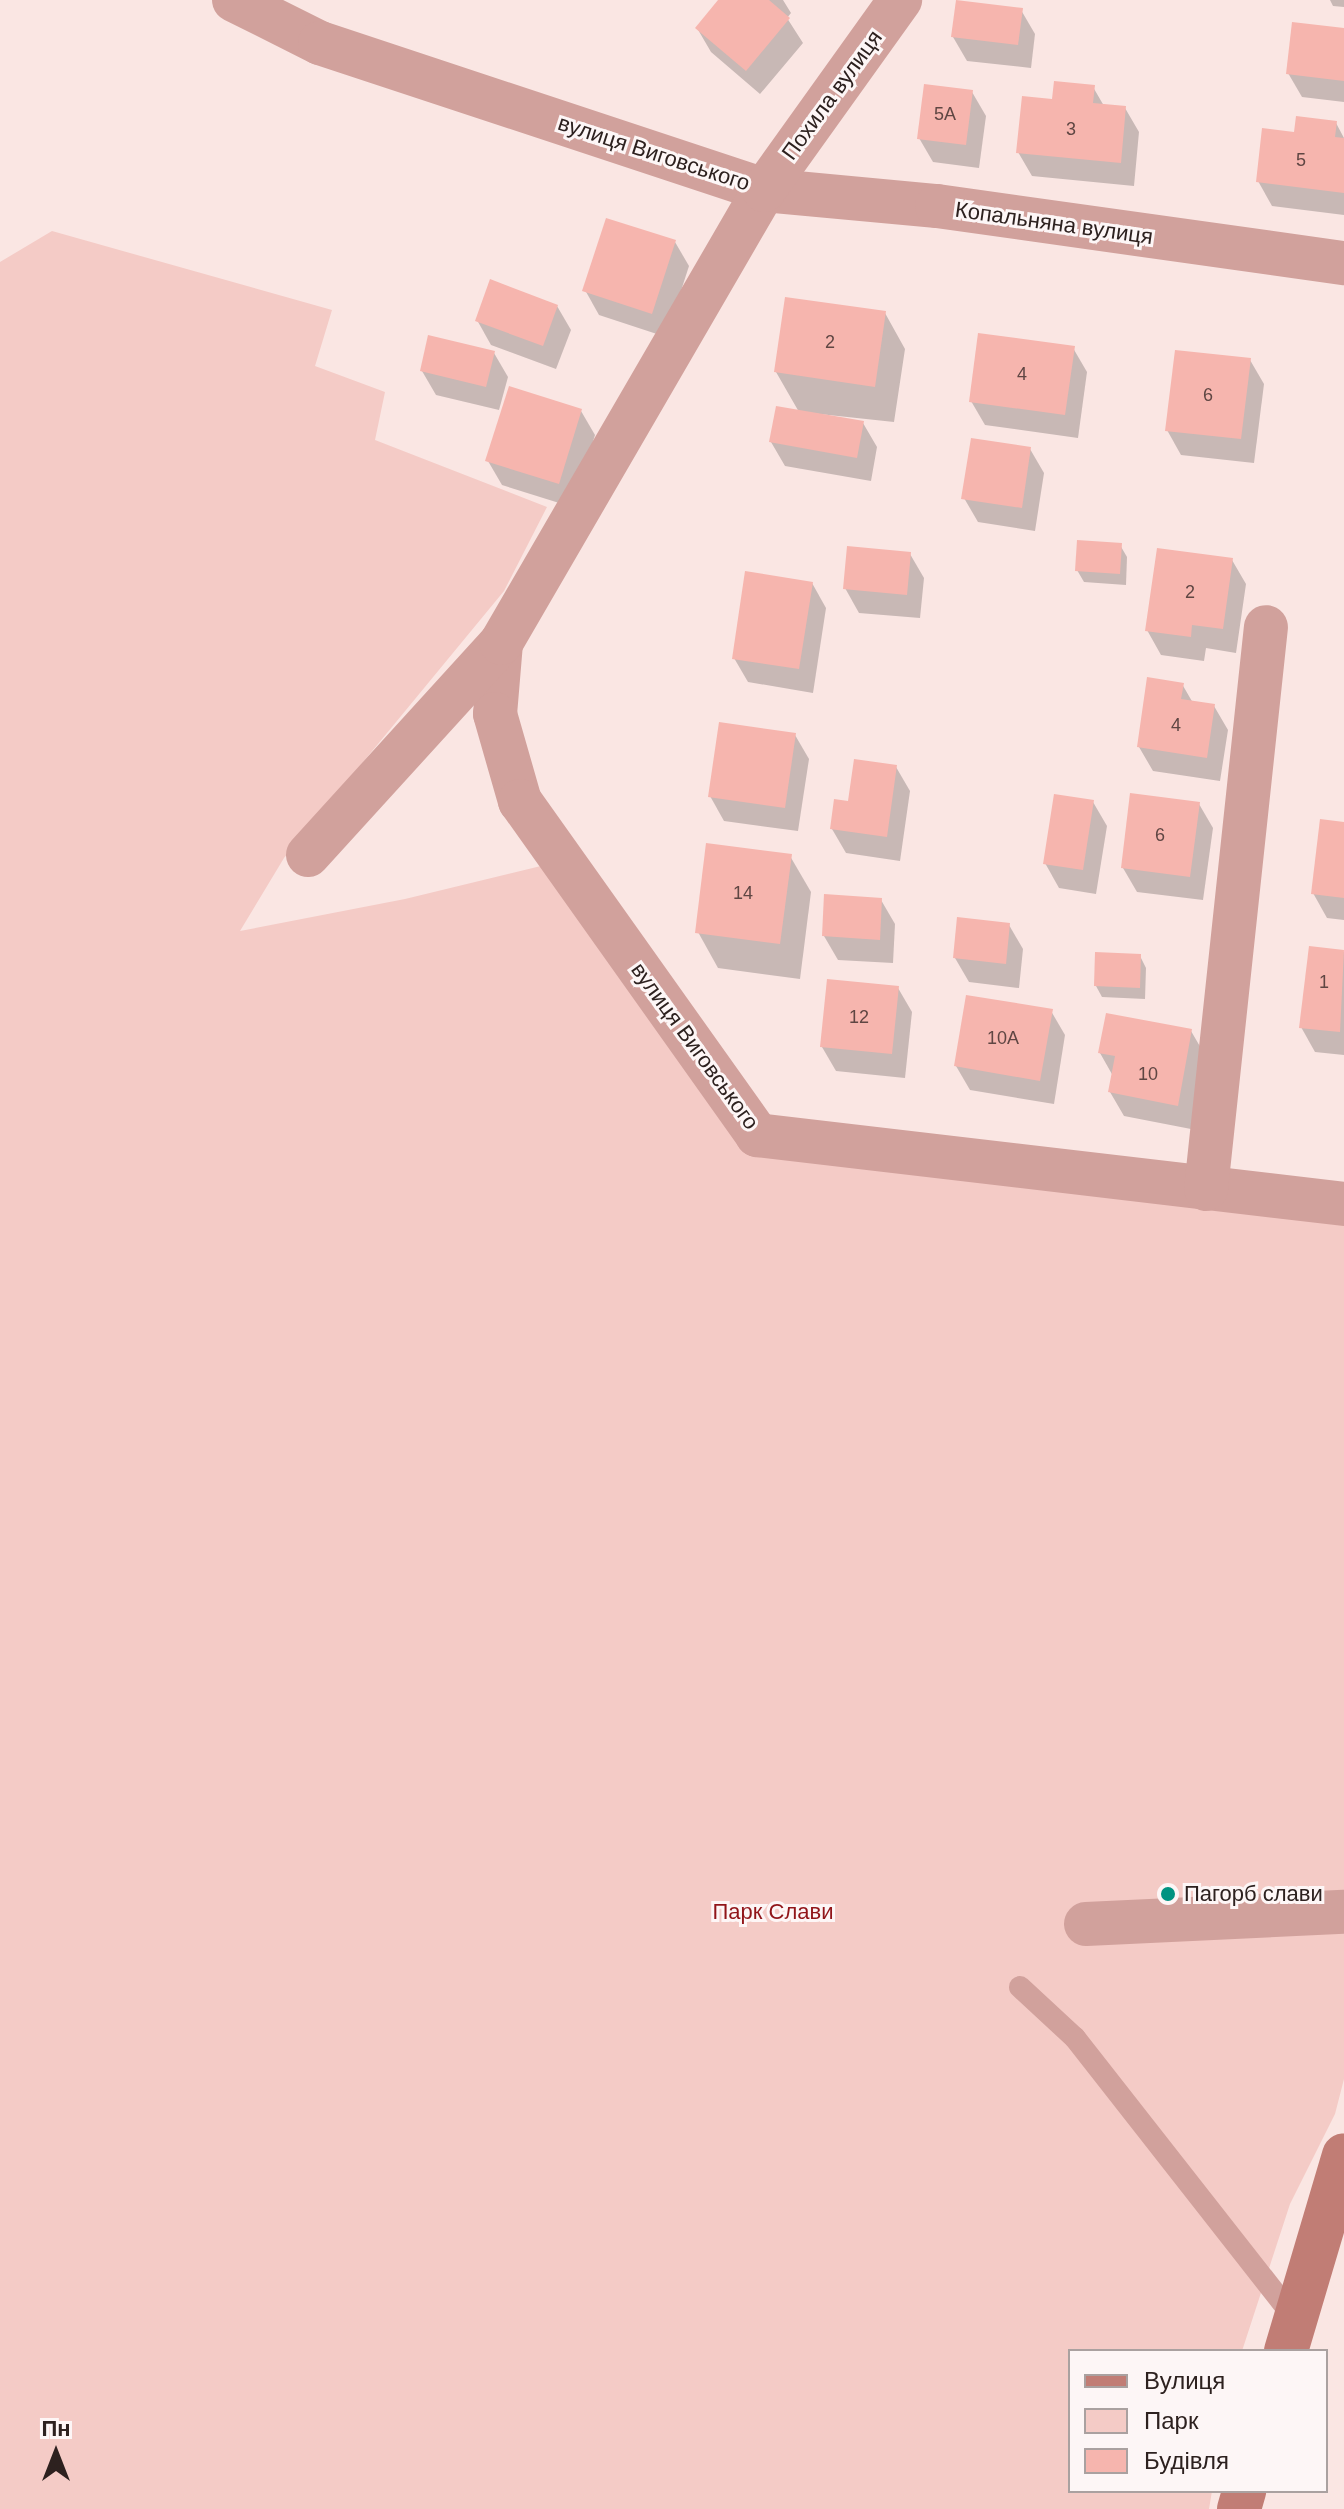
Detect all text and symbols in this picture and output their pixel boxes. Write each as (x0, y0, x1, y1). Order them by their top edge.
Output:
street label: Похила вулиця (776, 25, 888, 165)
house number: 5А (934, 103, 956, 125)
street label: вулиця Виговського (555, 110, 753, 196)
house number: 3 (1066, 118, 1076, 140)
house number: 5 (1296, 149, 1306, 171)
street label: Копальняна вулиця (953, 196, 1155, 250)
house number: 2 (825, 331, 835, 353)
house number: 4 (1017, 363, 1027, 385)
house number: 6 (1203, 384, 1213, 406)
house number: 2 (1185, 581, 1195, 603)
house number: 4 (1171, 714, 1181, 736)
house number: 6 (1155, 824, 1165, 846)
house number: 14 (733, 882, 753, 904)
street label: вулиця Виговського (626, 957, 764, 1135)
house number: 1 (1319, 971, 1329, 993)
house number: 12 (849, 1006, 869, 1028)
house number: 10А (987, 1027, 1019, 1049)
house number: 10 (1138, 1063, 1158, 1085)
place label: Пагорб слави (1184, 1881, 1323, 1907)
marker: Пагорб слави (1159, 1885, 1177, 1903)
park label: Парк Слави (713, 1899, 833, 1925)
legend (1068, 2349, 1328, 2493)
text: Вулиця (1144, 2367, 1225, 2394)
text: Парк (1144, 2407, 1198, 2434)
north arrow (16, 2413, 96, 2493)
text: Пн (41, 2416, 71, 2441)
text: Будівля (1144, 2447, 1229, 2474)

